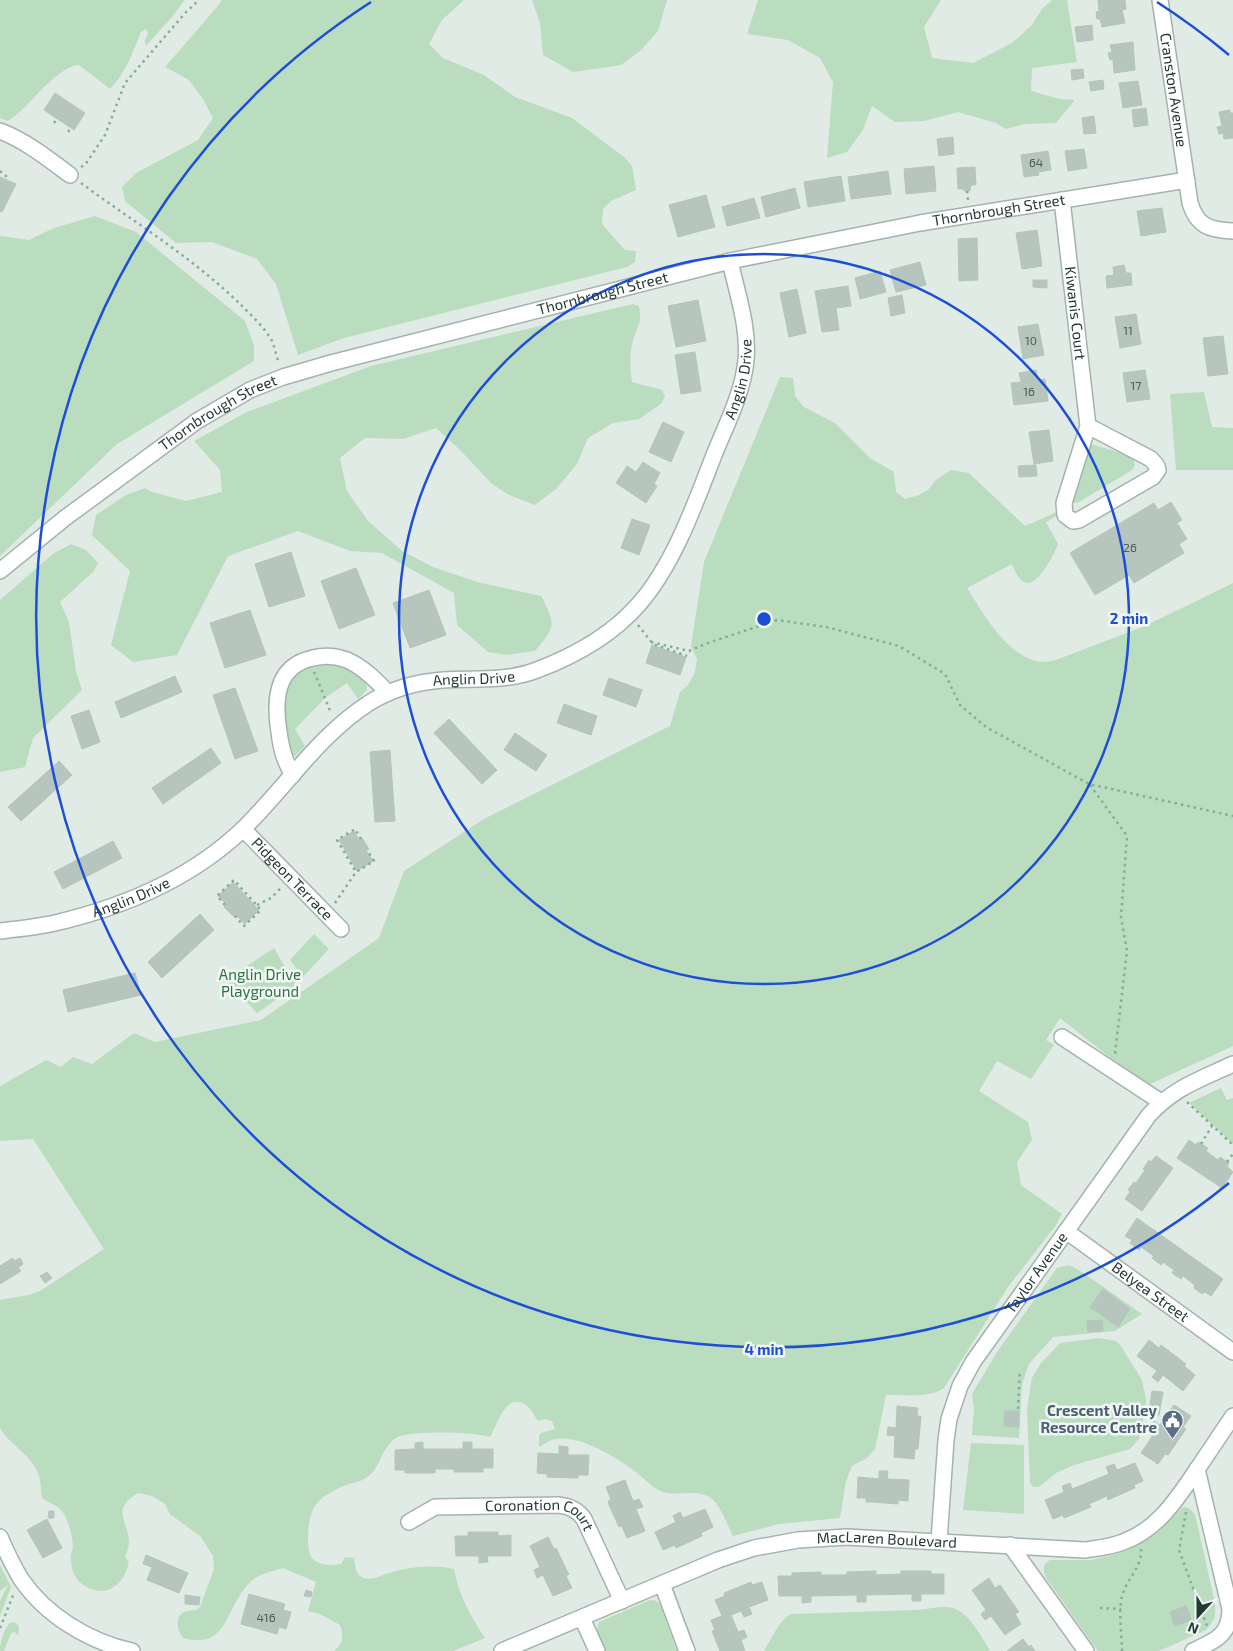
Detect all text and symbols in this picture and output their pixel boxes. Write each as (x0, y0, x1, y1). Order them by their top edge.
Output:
street label: Cranston Avenue (1157, 31, 1192, 148)
house number: 64 (1029, 155, 1043, 169)
street label: Thornbrough Street (931, 190, 1067, 229)
street label: Kiwanis Court (1062, 265, 1090, 361)
street label: Thornbrough Street (535, 267, 670, 318)
house number: 11 (1123, 323, 1133, 337)
house number: 10 (1025, 333, 1037, 347)
street label: Anglin Drive (720, 339, 755, 422)
street label: Thornbrough Street (155, 370, 279, 454)
house number: 17 (1131, 378, 1141, 392)
house number: 16 (1023, 384, 1035, 398)
house number: 26 (1123, 540, 1137, 554)
text: 2 min (1110, 609, 1148, 627)
centre of rings (755, 610, 773, 628)
street label: Anglin Drive (432, 666, 516, 689)
street label: Pidgeon Terrace (248, 833, 337, 923)
street label: Anglin Drive (90, 873, 173, 920)
park label: Anglin Drive Playground (219, 965, 301, 1000)
street label: Taylor Avenue (1001, 1228, 1071, 1316)
street label: Belyea Street (1109, 1257, 1193, 1325)
text: 4 min (744, 1340, 784, 1358)
place label: Crescent Valley Resource Centre (1041, 1401, 1158, 1436)
public building icon: Crescent Valley Resource Centre (1161, 1408, 1185, 1439)
street label: Coronation Court (485, 1495, 598, 1534)
street label: MacLaren Boulevard (816, 1527, 957, 1551)
north arrow (1173, 1591, 1223, 1641)
house number: 416 (256, 1610, 276, 1624)
text: N (1185, 1619, 1201, 1638)

